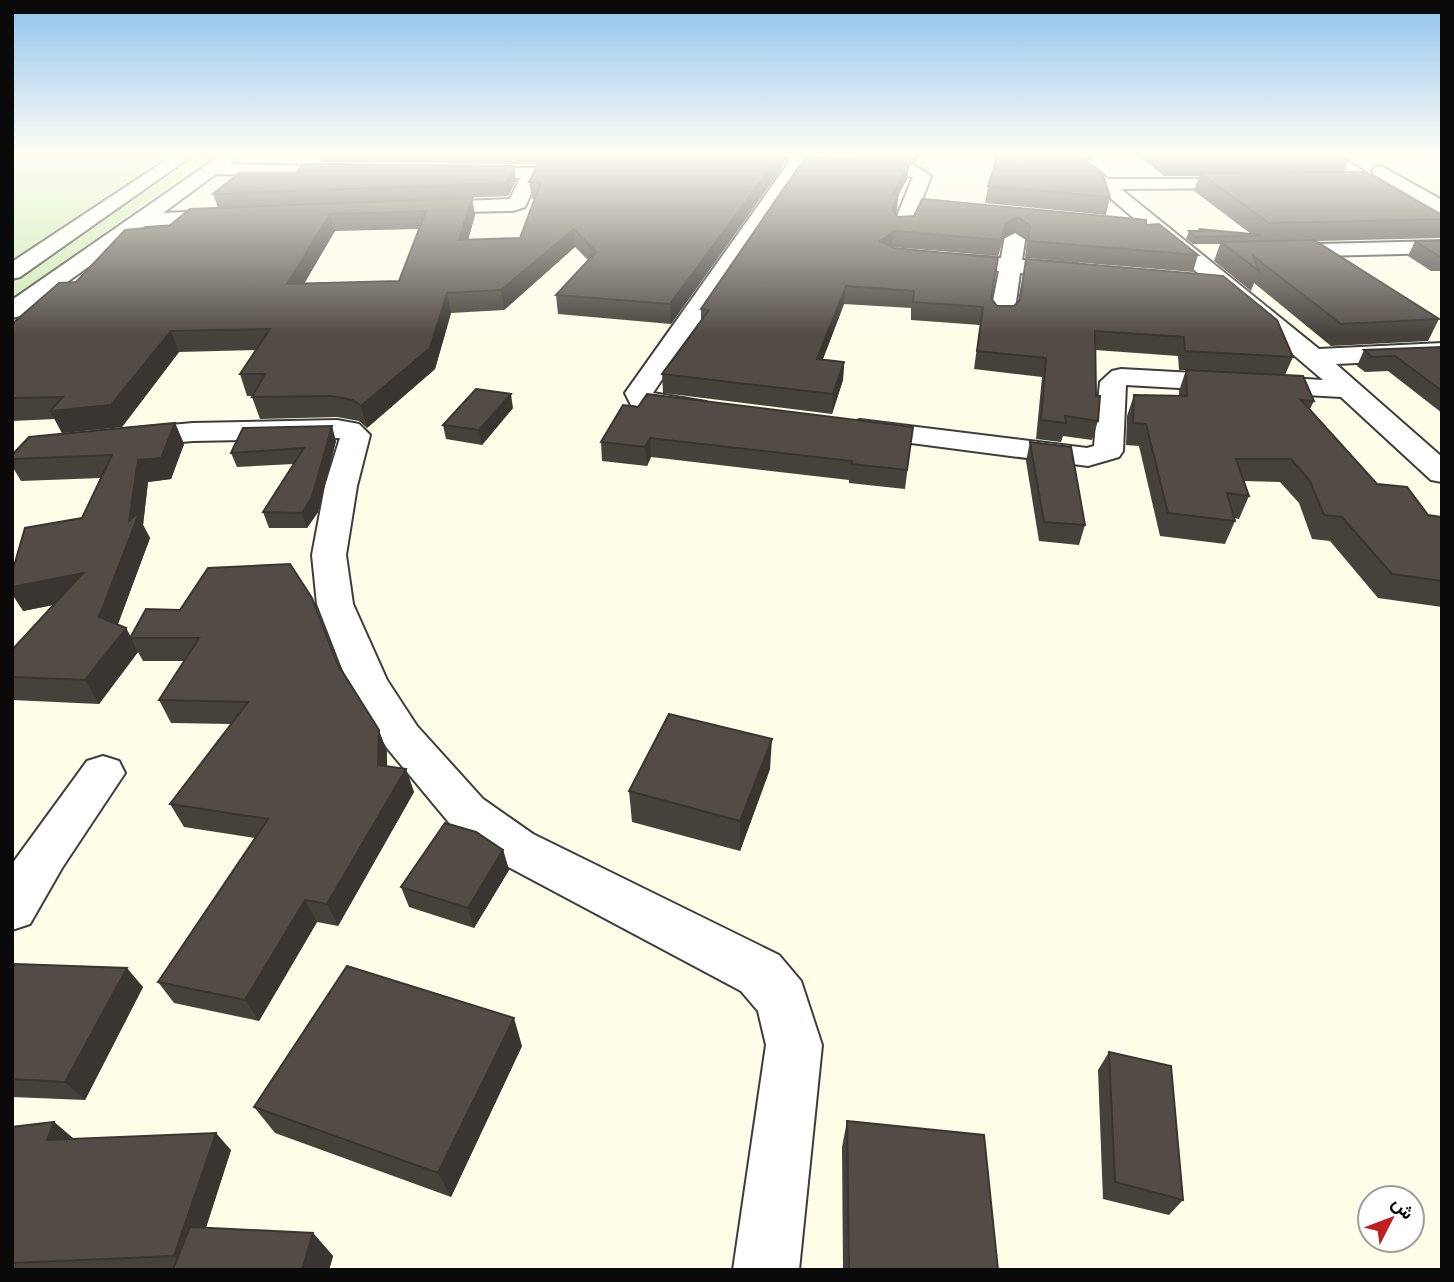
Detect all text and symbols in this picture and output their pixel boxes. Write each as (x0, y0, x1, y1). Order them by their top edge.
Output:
north arrow (1356, 1184, 1426, 1254)
text: ش (1387, 1192, 1420, 1224)

